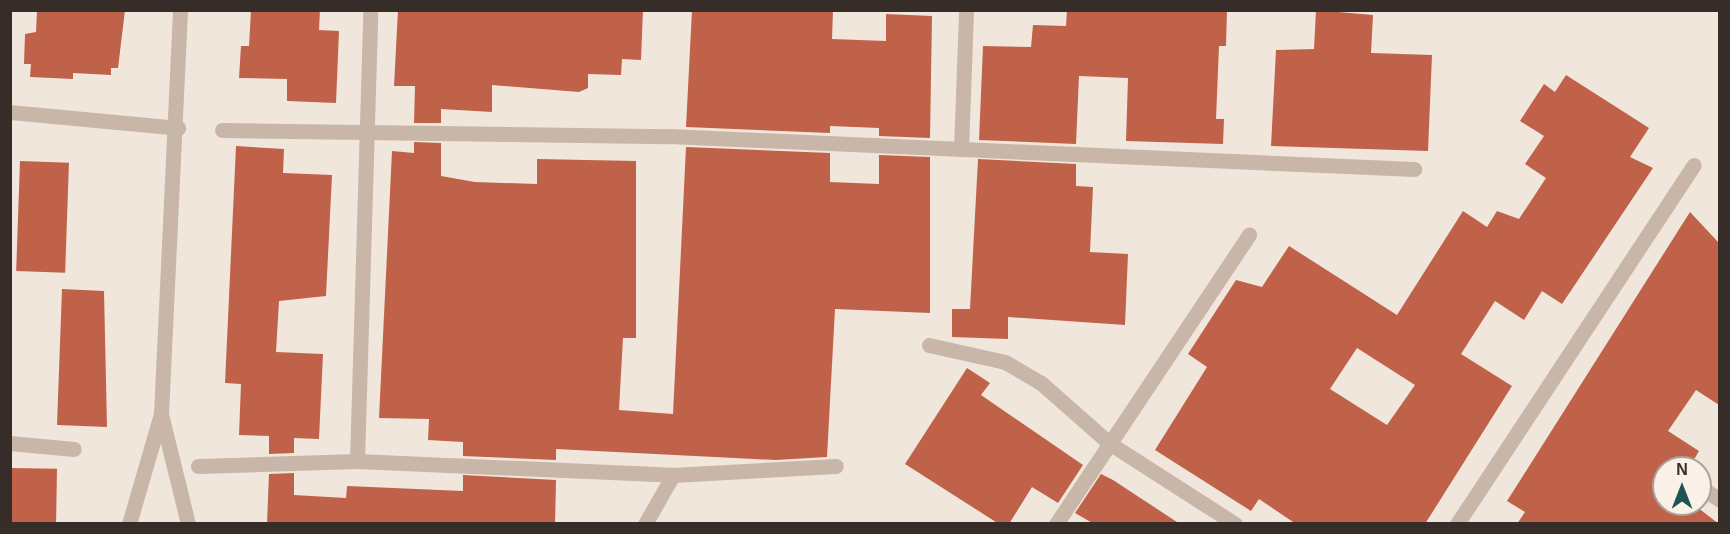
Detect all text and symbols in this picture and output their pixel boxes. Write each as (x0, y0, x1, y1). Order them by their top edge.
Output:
north arrow (1652, 456, 1712, 516)
text: N (1676, 461, 1688, 478)

